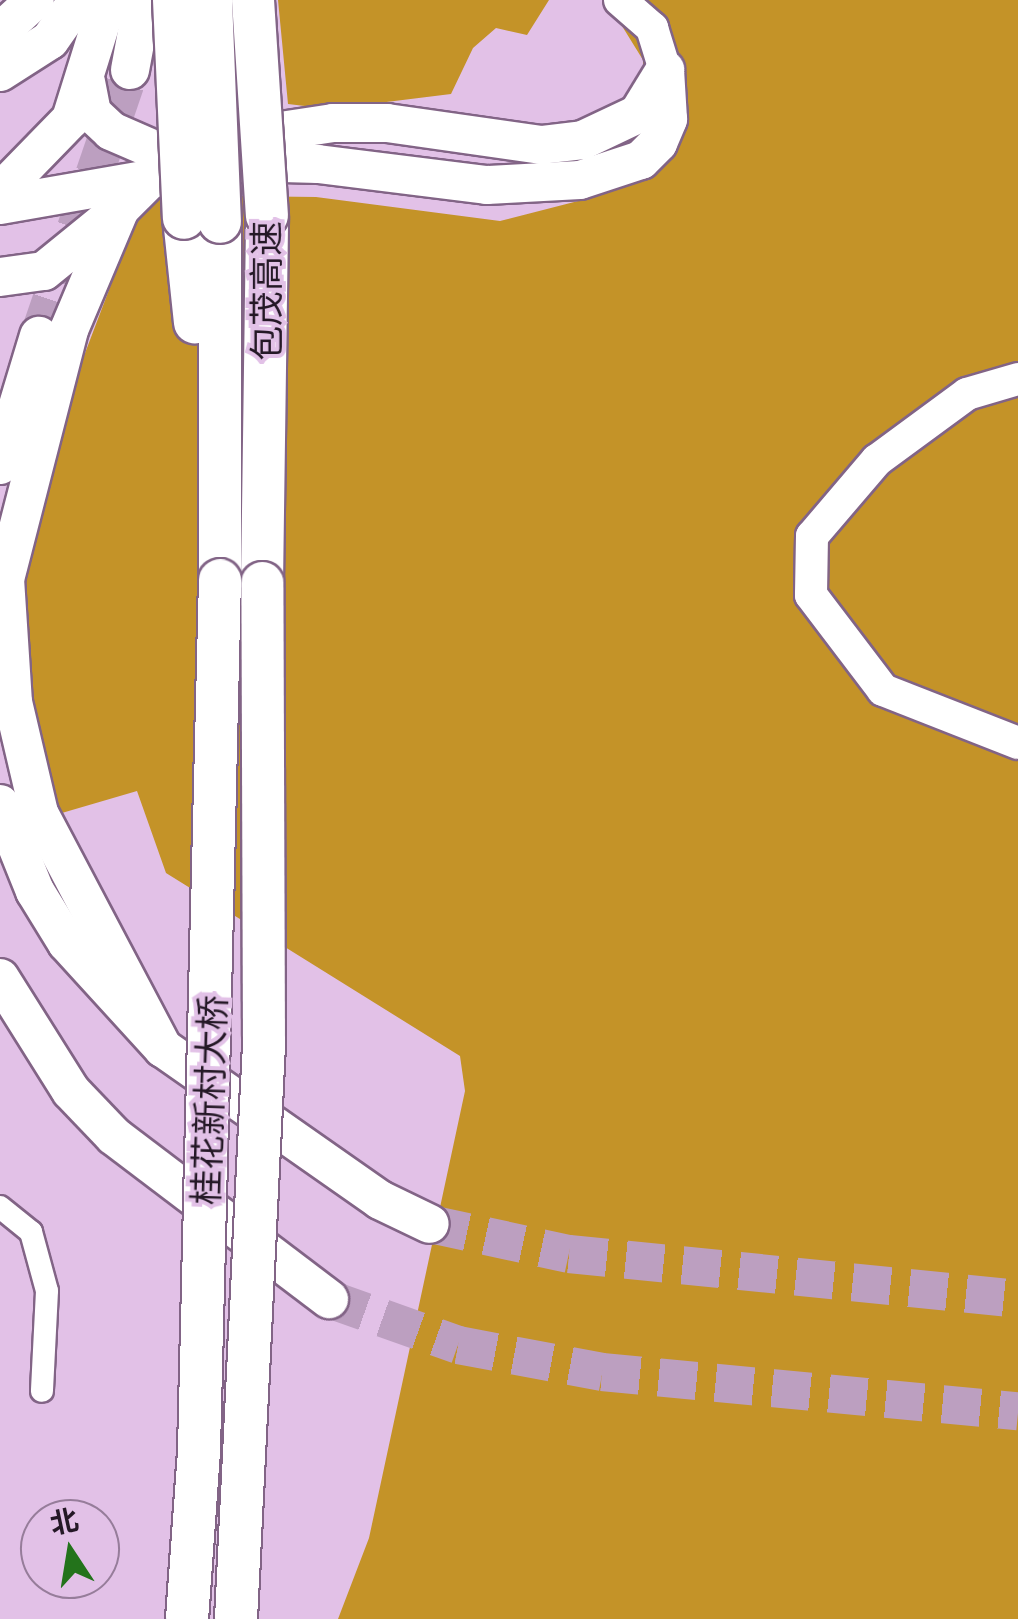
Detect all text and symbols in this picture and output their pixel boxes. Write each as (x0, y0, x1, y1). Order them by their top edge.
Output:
street label: 包茂高速 (245, 221, 287, 361)
street label: 桂花新村大桥 (184, 994, 234, 1206)
north arrow (20, 1499, 120, 1599)
text: 北 (47, 1500, 82, 1542)

